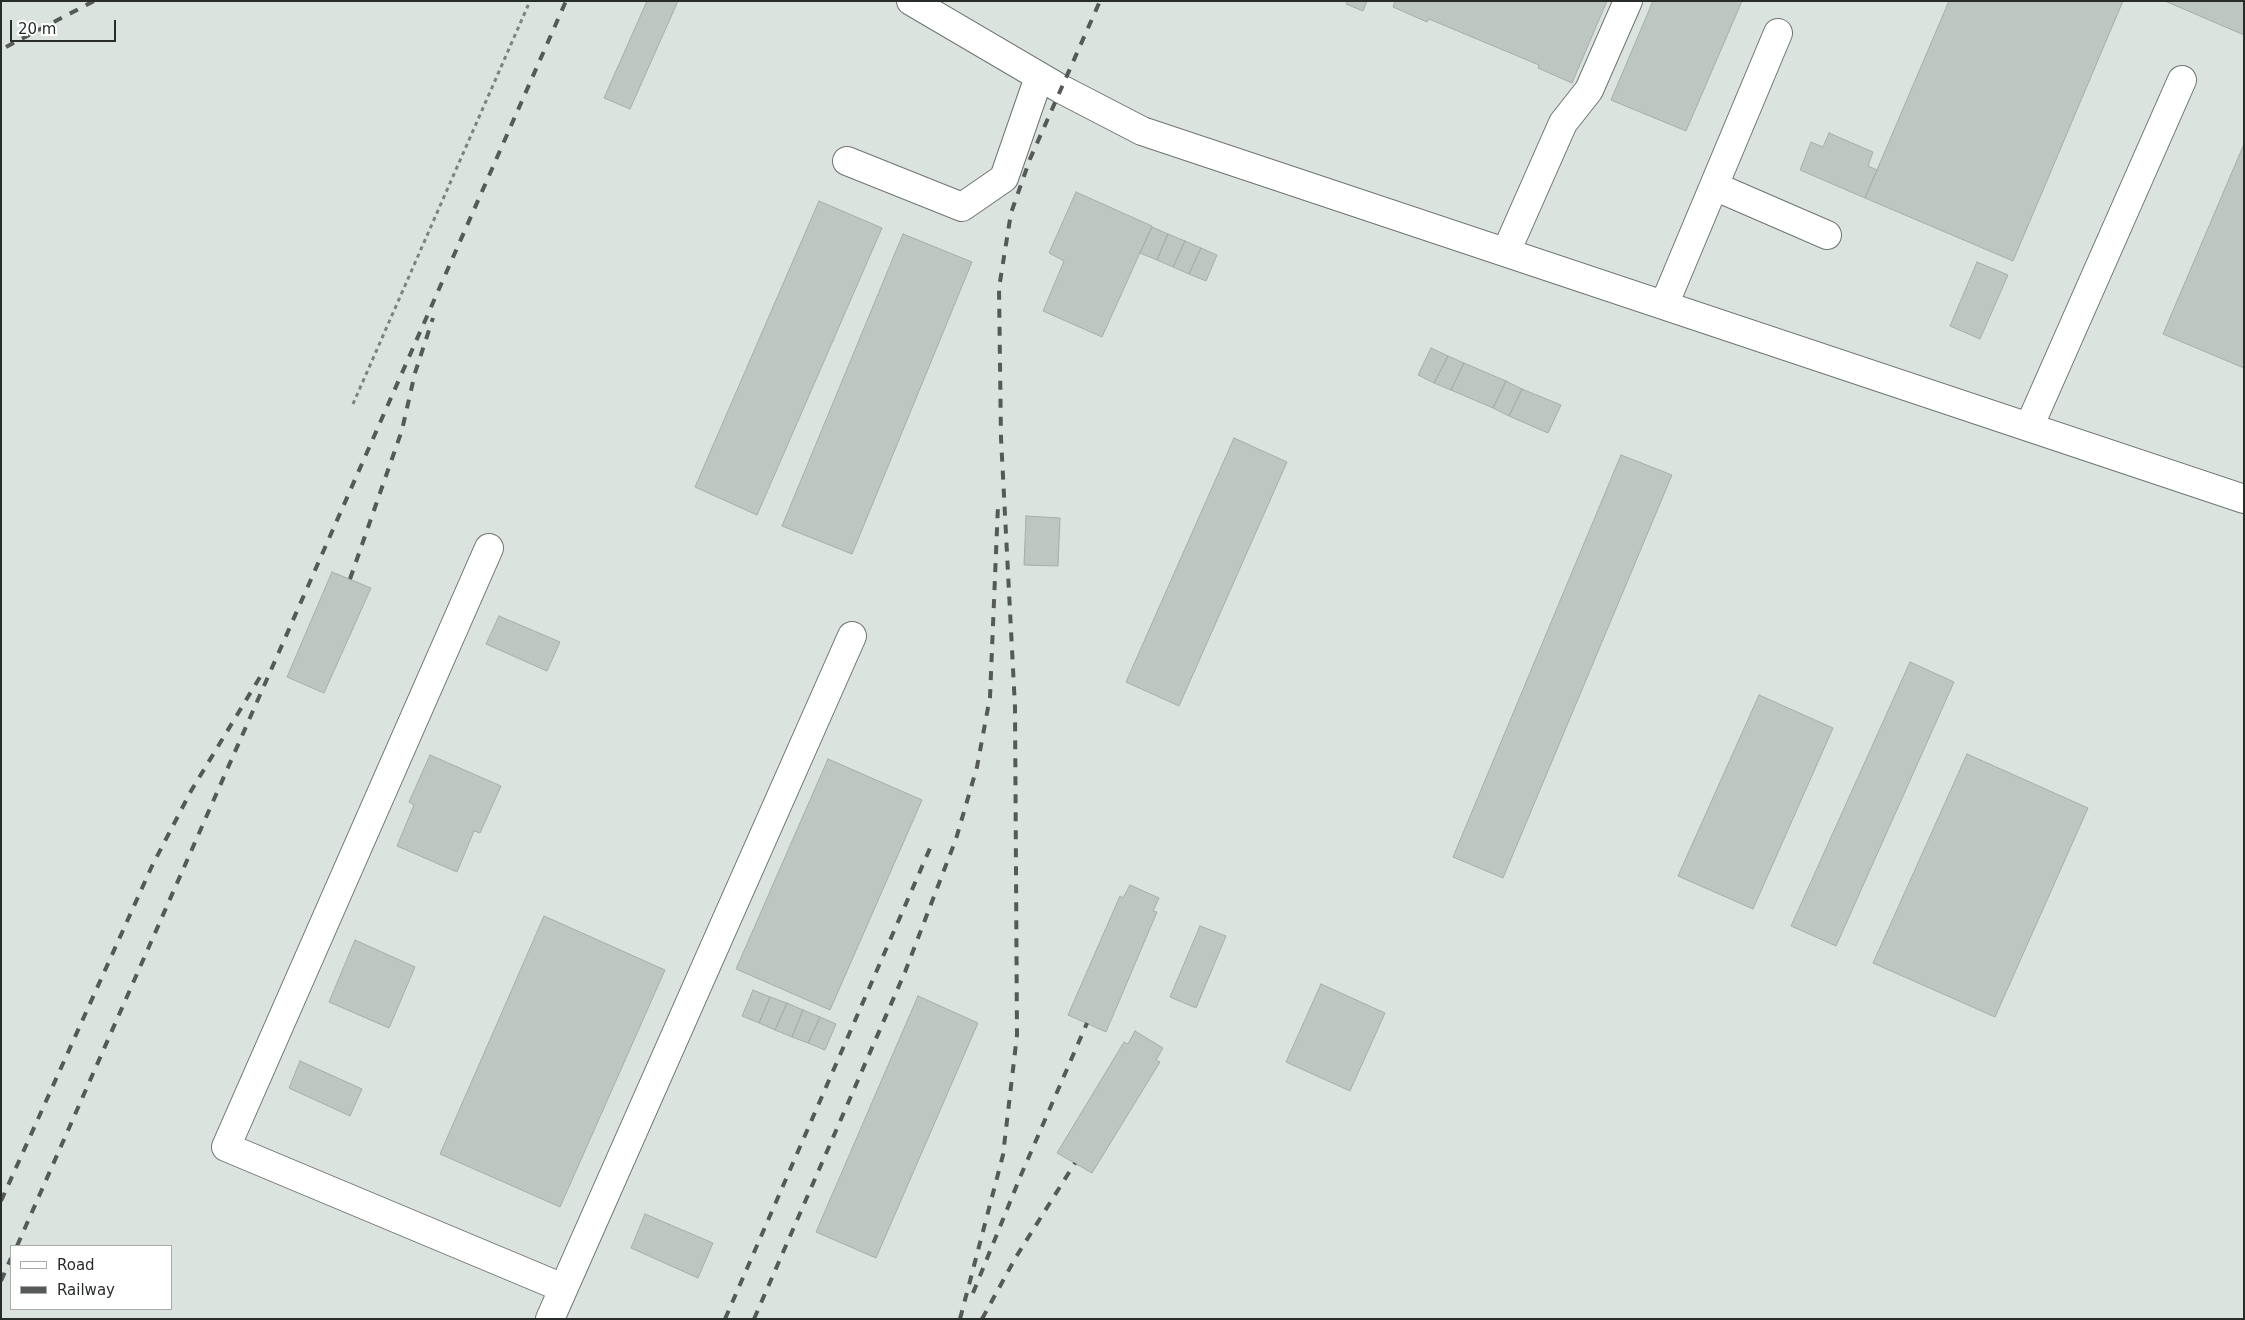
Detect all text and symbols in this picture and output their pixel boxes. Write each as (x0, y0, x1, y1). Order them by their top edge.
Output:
scale bar (12, 10, 119, 42)
text: 20 m (18, 20, 56, 38)
legend (10, 1245, 172, 1310)
text: Road (57, 1256, 95, 1274)
text: Railway (57, 1281, 115, 1299)

